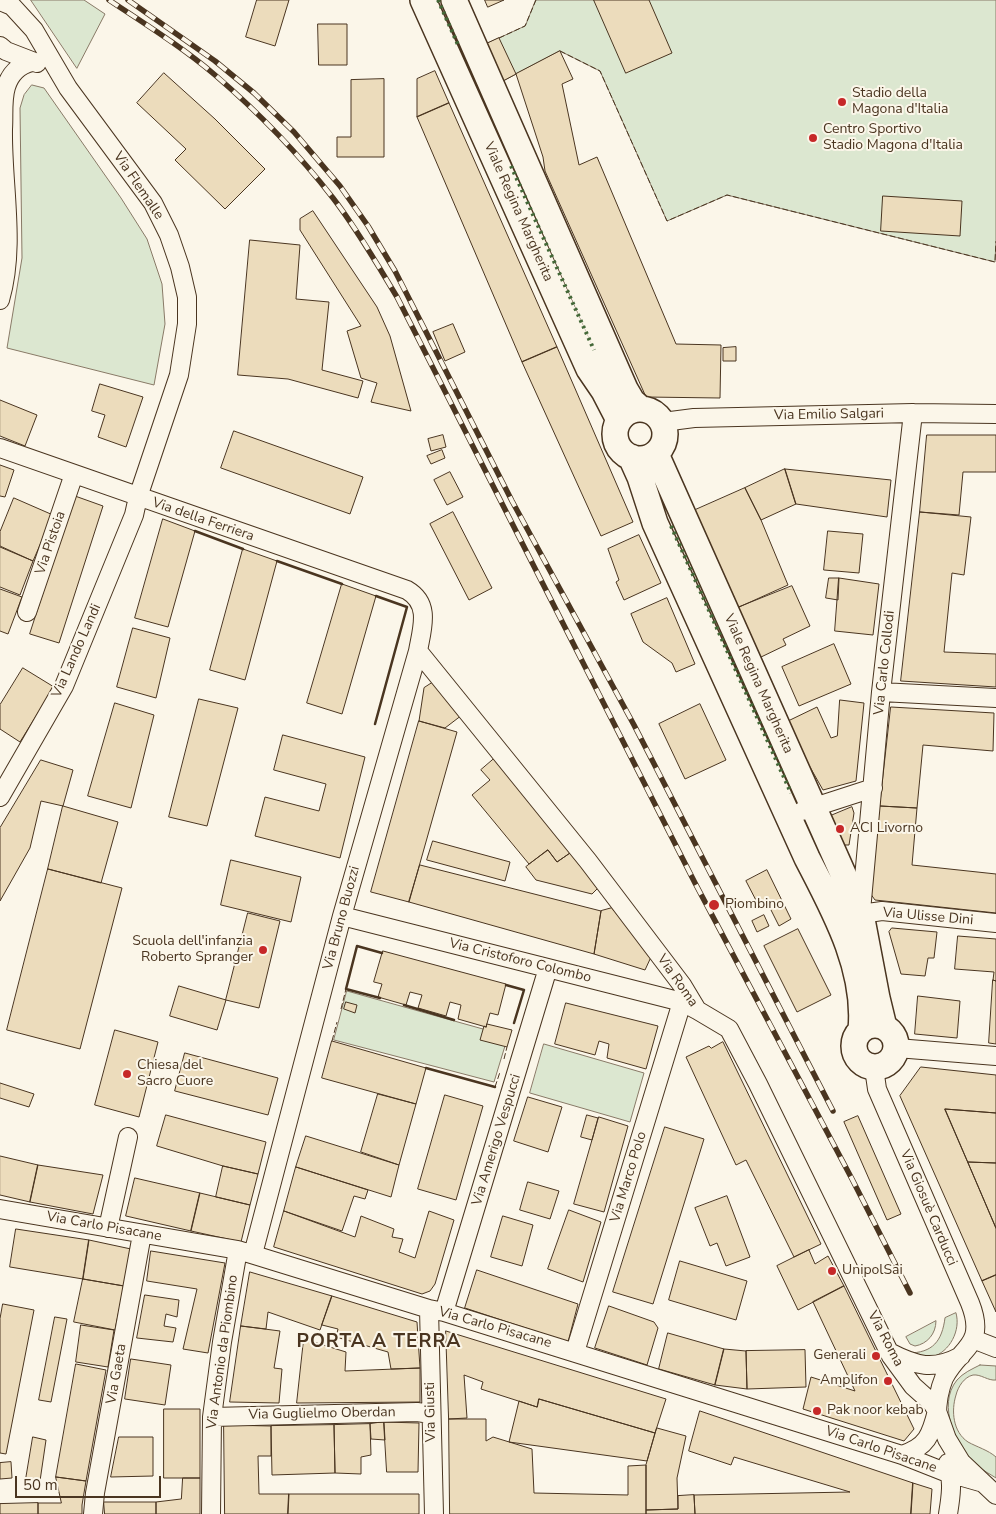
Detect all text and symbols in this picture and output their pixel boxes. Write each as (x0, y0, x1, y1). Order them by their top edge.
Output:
place label: Stadio della Magona d'Italia (852, 86, 948, 118)
marker: Stadio della Magona d'Italia (836, 96, 848, 108)
place label: Centro Sportivo Stadio Magona d'Italia (823, 122, 963, 154)
marker: Centro Sportivo Stadio Magona d'Italia (807, 132, 819, 144)
street label: Viale Regina Margherita (480, 140, 556, 284)
street label: Via Flemalle (109, 149, 167, 223)
street label: Via Emilio Salgari (774, 406, 884, 424)
street label: Via della Ferriera (150, 495, 256, 545)
street label: Via Pistoia (32, 509, 70, 577)
street label: Via Lando Landi (49, 602, 105, 700)
street label: Via Carlo Collodi (871, 610, 899, 716)
street label: Viale Regina Margherita (720, 612, 796, 756)
place label: ACI Livorno (850, 821, 923, 837)
marker: ACI Livorno (834, 823, 846, 835)
street label: Via Bruno Buozzi (320, 864, 364, 972)
place label: Piombino (725, 897, 784, 913)
marker: Piombino (707, 898, 721, 912)
street label: Via Ulisse Dini (882, 905, 974, 929)
place label: Scuola dell'infanzia Roberto Spranger (132, 934, 253, 966)
street label: Via Cristoforo Colombo (447, 935, 593, 987)
marker: Scuola dell'infanzia Roberto Spranger (257, 944, 269, 956)
street label: Via Roma (653, 951, 701, 1011)
place label: Chiesa del Sacro Cuore (137, 1058, 213, 1090)
marker: Chiesa del Sacro Cuore (121, 1068, 133, 1080)
street label: Via Amerigo Vespucci (469, 1072, 525, 1208)
street label: Via Marco Polo (607, 1130, 651, 1224)
street label: Via Giosuè Carducci (896, 1147, 960, 1269)
street label: Via Carlo Pisacane (45, 1209, 163, 1245)
place label: UnipolSai (842, 1263, 903, 1279)
marker: UnipolSai (826, 1265, 838, 1277)
street label: Via Antonio da Piombino (204, 1274, 242, 1430)
street label: Via Carlo Pisacane (437, 1304, 553, 1352)
street label: Via Roma (863, 1308, 907, 1370)
district label: PORTA A TERRA (295, 1331, 463, 1353)
street label: Via Gaeta (103, 1342, 131, 1406)
place label: Generali (813, 1348, 866, 1364)
marker: Generali (870, 1350, 882, 1362)
place label: Amplifon (820, 1373, 878, 1389)
marker: Amplifon (882, 1375, 894, 1387)
street label: Via Giusti (422, 1382, 440, 1442)
place label: Pak noor kebab (827, 1403, 924, 1419)
street label: Via Guglielmo Oberdan (248, 1404, 396, 1424)
marker: Pak noor kebab (811, 1405, 823, 1417)
street label: Via Carlo Pisacane (823, 1423, 939, 1477)
scale bar (18, 1466, 164, 1498)
text: 50 m (23, 1475, 58, 1495)

